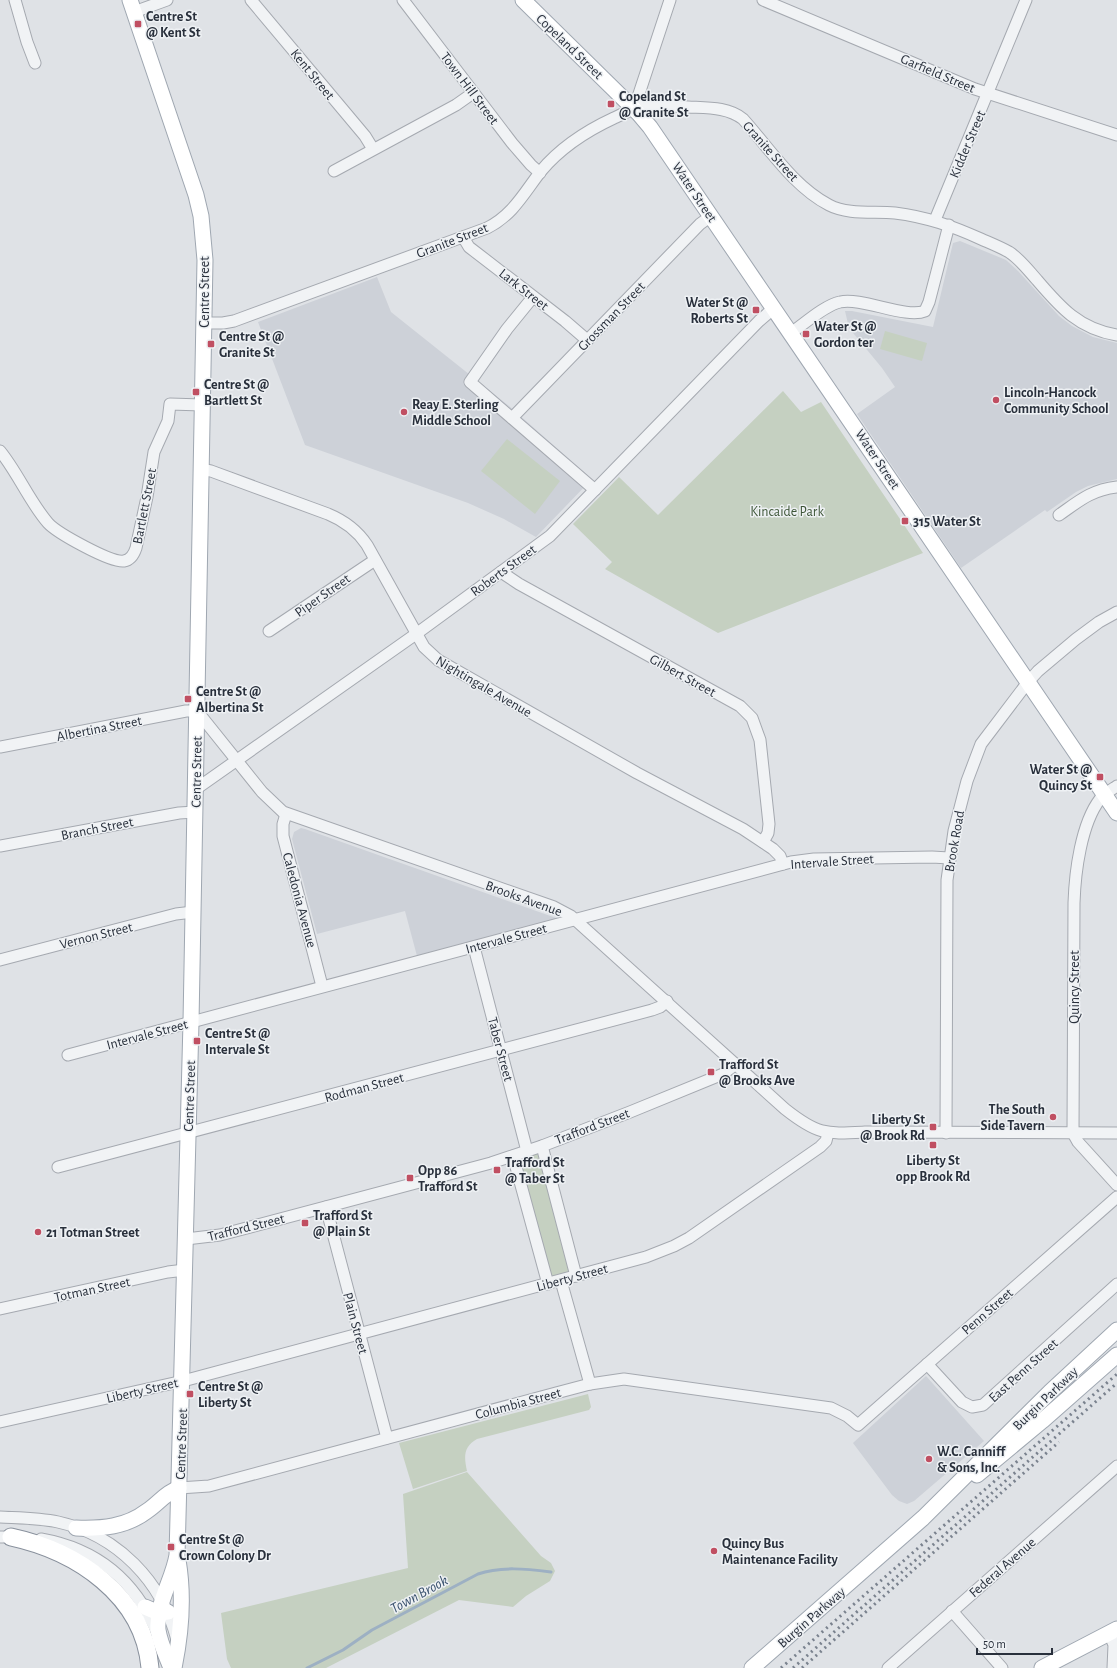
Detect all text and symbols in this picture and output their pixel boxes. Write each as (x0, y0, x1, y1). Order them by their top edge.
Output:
place label: Centre St @ Kent St (146, 10, 201, 40)
street label: Copeland Street (533, 11, 606, 82)
marker: Centre St @ Kent St (133, 19, 143, 29)
street label: Kent Street (288, 47, 337, 103)
street label: Town Hill Street (438, 50, 501, 128)
street label: Garfield Street (898, 52, 977, 96)
place label: Copeland St @ Granite St (619, 90, 689, 120)
marker: Copeland St @ Granite St (606, 99, 616, 109)
street label: Kidder Street (947, 108, 989, 180)
street label: Granite Street (740, 119, 801, 185)
street label: Water Street (669, 160, 719, 225)
street label: Granite Street (415, 221, 491, 261)
street label: Centre Street (198, 256, 212, 328)
street label: Lark Street (496, 266, 551, 314)
street label: Grossman Street (575, 279, 648, 354)
place label: Water St @ Roberts St (686, 296, 748, 326)
marker: Water St @ Roberts St (751, 305, 761, 315)
place label: Water St @ Gordon ter (814, 320, 877, 350)
marker: Water St @ Gordon ter (801, 329, 811, 339)
place label: Centre St @ Granite St (219, 330, 284, 360)
marker: Centre St @ Granite St (206, 339, 216, 349)
place label: Centre St @ Bartlett St (204, 378, 269, 408)
place label: Lincoln-Hancock Community School (1004, 386, 1109, 416)
marker: Centre St @ Bartlett St (191, 387, 201, 397)
marker: Lincoln-Hancock Community School (991, 395, 1001, 405)
place label: Reay E. Sterling Middle School (412, 398, 500, 428)
marker: Reay E. Sterling Middle School (399, 407, 409, 417)
street label: Water Street (852, 427, 902, 492)
street label: Bartlett Street (131, 467, 159, 545)
park label: Kincaide Park (750, 505, 824, 519)
place label: 315 Water St (913, 515, 981, 529)
marker: 315 Water St (900, 516, 910, 526)
street label: Roberts Street (468, 542, 539, 599)
street label: Piper Street (292, 571, 353, 620)
street label: Gilbert Street (647, 652, 718, 700)
street label: Nightingale Avenue (433, 654, 534, 720)
place label: Centre St @ Albertina St (196, 685, 264, 715)
marker: Centre St @ Albertina St (183, 694, 193, 704)
street label: Albertina Street (55, 714, 144, 744)
street label: Centre Street (189, 736, 205, 808)
place label: Water St @ Quincy St (1030, 763, 1092, 793)
marker: Water St @ Quincy St (1095, 772, 1105, 782)
street label: Brook Road (943, 809, 967, 873)
street label: Branch Street (60, 815, 135, 843)
street label: Caledonia Avenue (280, 851, 318, 949)
street label: Intervale Street (790, 852, 875, 872)
street label: Brooks Avenue (484, 879, 564, 919)
street label: Vernon Street (58, 920, 135, 952)
street label: Intervale Street (464, 921, 549, 957)
street label: Quincy Street (1068, 950, 1082, 1024)
street label: Taber Street (485, 1016, 515, 1083)
street label: Intervale Street (105, 1017, 190, 1053)
place label: Centre St @ Intervale St (205, 1027, 270, 1057)
marker: Centre St @ Intervale St (192, 1036, 202, 1046)
place label: Trafford St @ Brooks Ave (719, 1058, 795, 1088)
street label: Centre Street (182, 1060, 198, 1132)
marker: Trafford St @ Brooks Ave (706, 1067, 716, 1077)
street label: Rodman Street (323, 1071, 406, 1105)
place label: The South Side Tavern (981, 1103, 1045, 1133)
street label: Trafford Street (553, 1106, 632, 1148)
marker: The South Side Tavern (1048, 1112, 1058, 1122)
place label: Liberty St @ Brook Rd (860, 1113, 926, 1143)
marker: Liberty St @ Brook Rd (928, 1122, 938, 1132)
marker: Liberty St opp Brook Rd (928, 1140, 938, 1150)
place label: Liberty St opp Brook Rd (896, 1154, 971, 1184)
place label: Trafford St @ Taber St (505, 1156, 565, 1186)
place label: Opp 86 Trafford St (418, 1164, 478, 1194)
marker: Trafford St @ Taber St (492, 1165, 502, 1175)
marker: Opp 86 Trafford St (405, 1173, 415, 1183)
place label: Trafford St @ Plain St (313, 1209, 373, 1239)
street label: Trafford Street (206, 1212, 287, 1244)
marker: Trafford St @ Plain St (300, 1218, 310, 1228)
place label: 21 Totman Street (46, 1226, 140, 1240)
marker: 21 Totman Street (33, 1227, 43, 1237)
street label: Liberty Street (535, 1262, 610, 1294)
street label: Totman Street (53, 1275, 132, 1305)
street label: Penn Street (959, 1286, 1016, 1338)
street label: Plain Street (340, 1291, 370, 1356)
street label: East Penn Street (986, 1336, 1061, 1405)
street label: Burgin Parkway (1010, 1364, 1081, 1433)
street label: Liberty Street (105, 1376, 180, 1406)
place label: Centre St @ Liberty St (198, 1380, 263, 1410)
street label: Columbia Street (474, 1386, 563, 1422)
marker: Centre St @ Liberty St (185, 1389, 195, 1399)
street label: Centre Street (174, 1408, 190, 1480)
place label: W.C. Canniff & Sons, Inc. (937, 1445, 1007, 1475)
marker: W.C. Canniff & Sons, Inc. (924, 1454, 934, 1464)
place label: Centre St @ Crown Colony Dr (179, 1533, 271, 1563)
street label: Federal Avenue (967, 1535, 1039, 1600)
place label: Quincy Bus Maintenance Facility (722, 1537, 839, 1567)
marker: Centre St @ Crown Colony Dr (166, 1542, 176, 1552)
marker: Quincy Bus Maintenance Facility (709, 1546, 719, 1556)
water label: Town Brook (388, 1573, 451, 1616)
street label: Burgin Parkway (775, 1585, 848, 1651)
scale bar (977, 1630, 1052, 1656)
text: 50 m (983, 1638, 1006, 1650)

